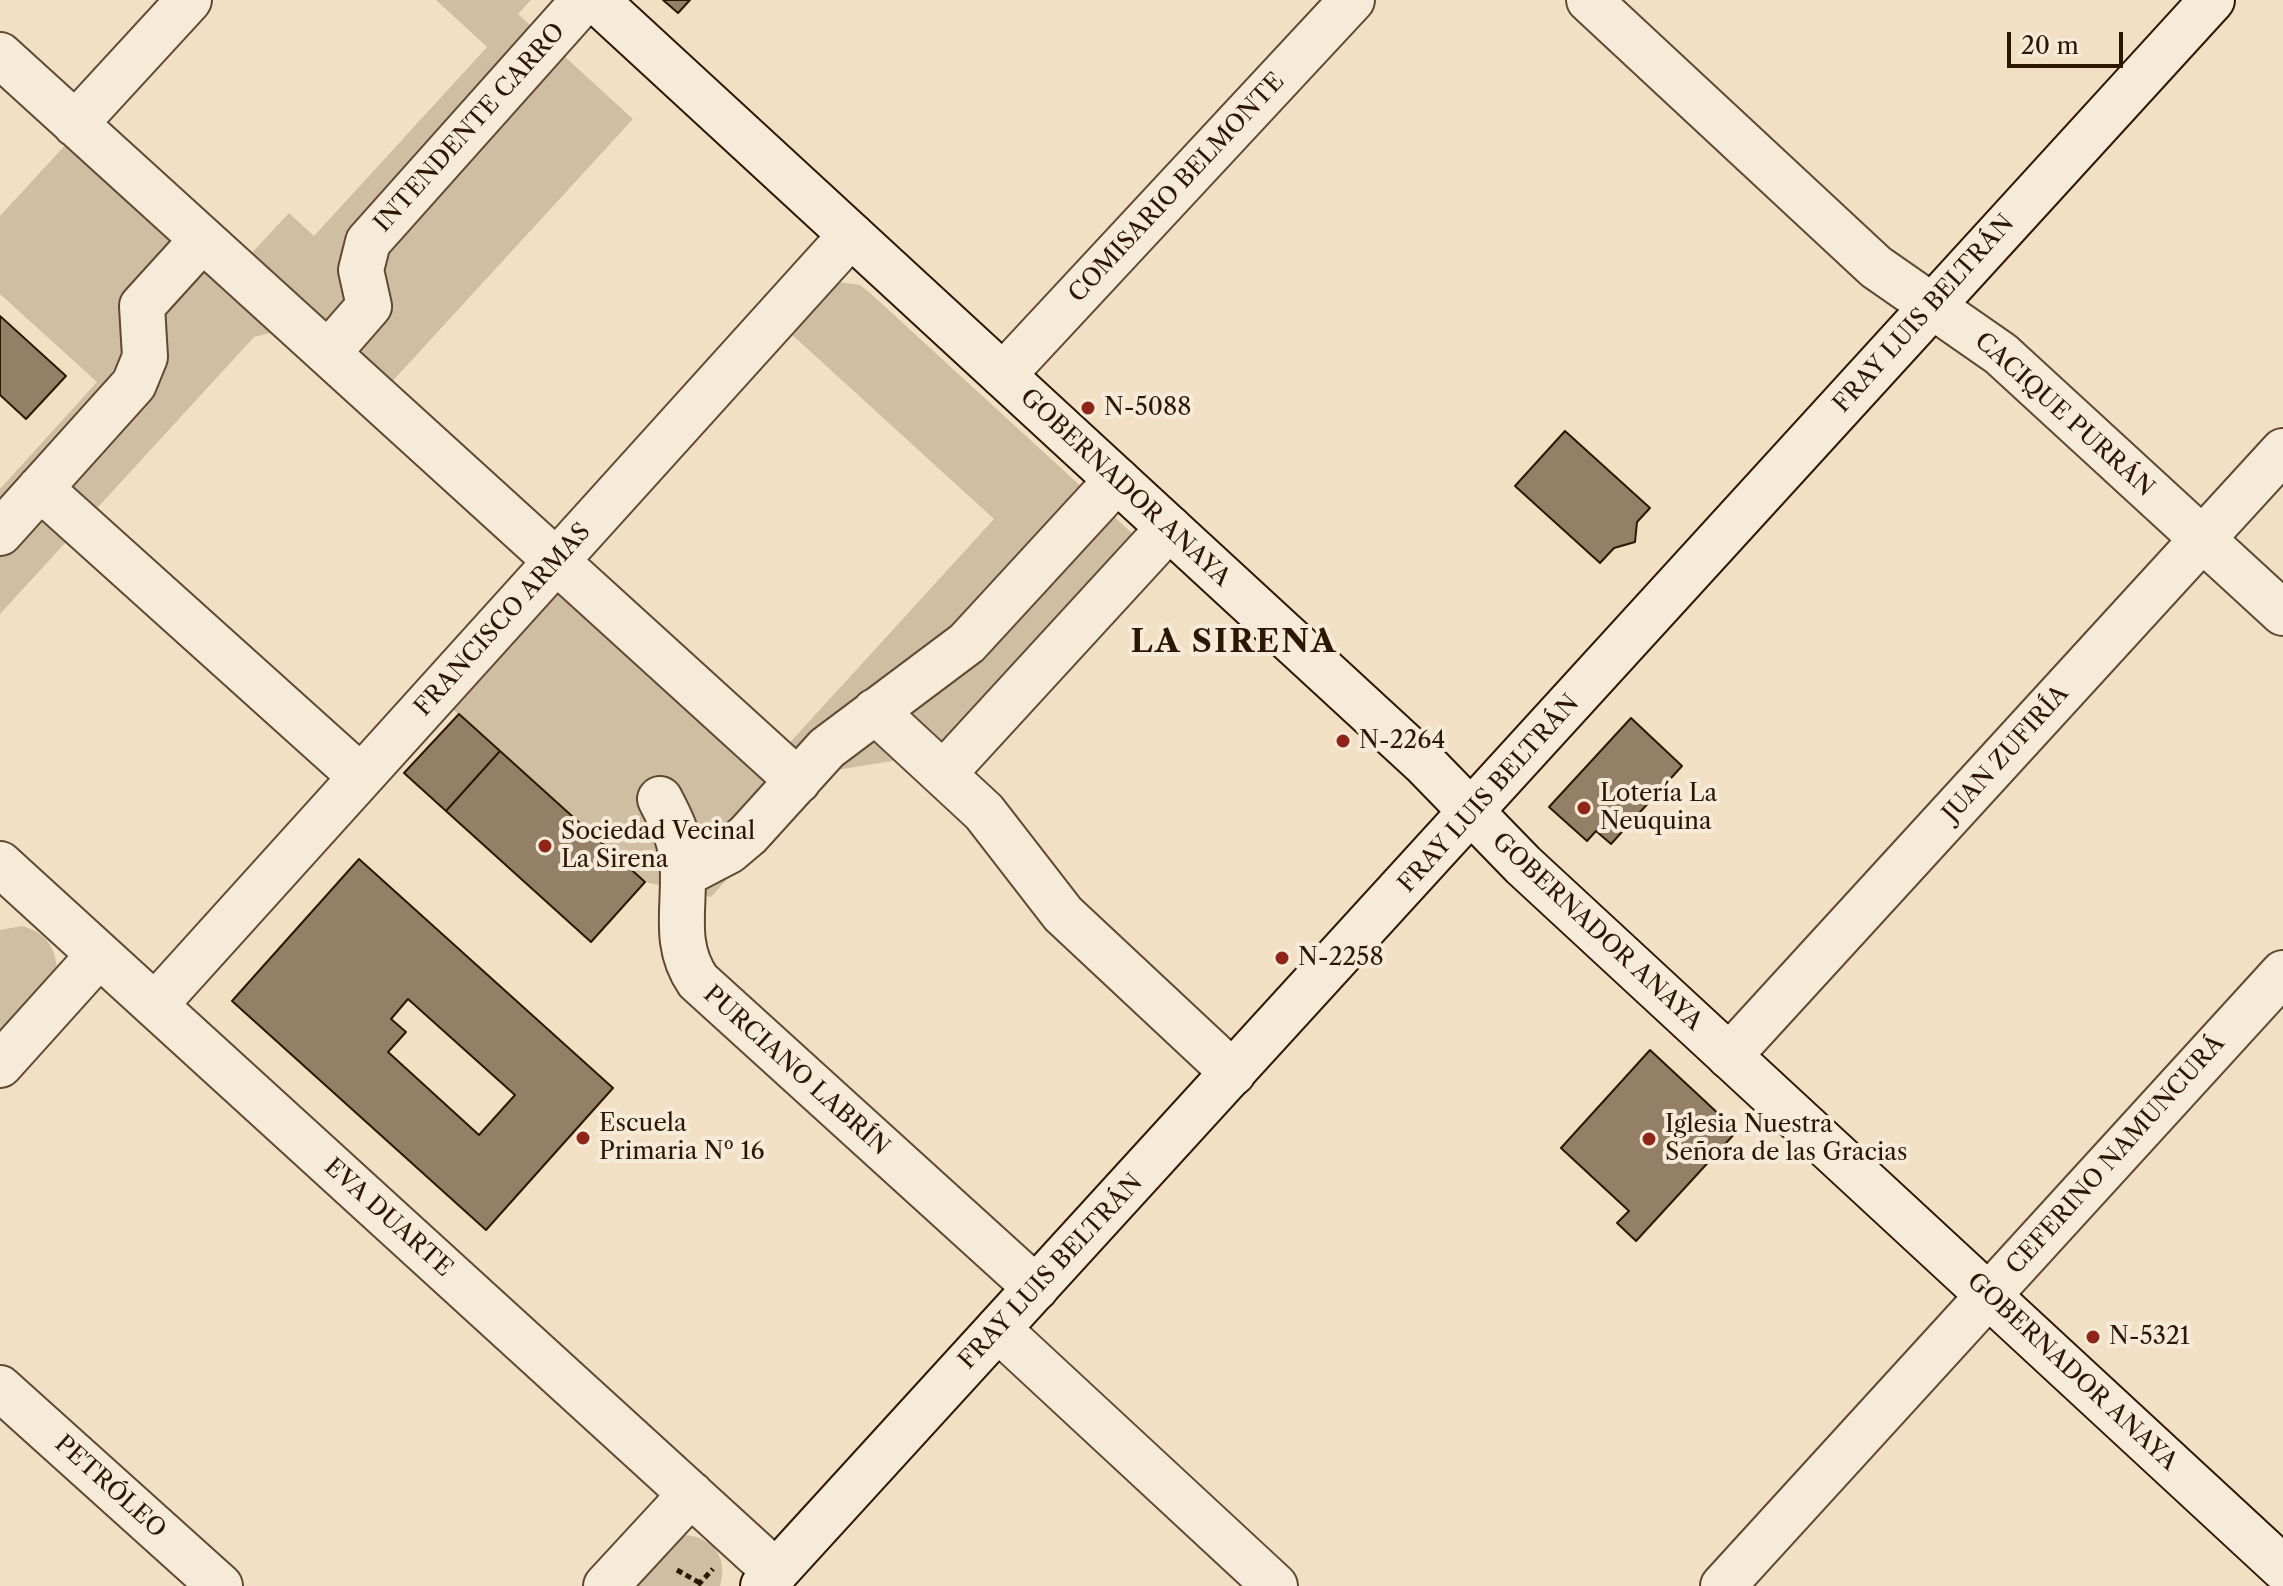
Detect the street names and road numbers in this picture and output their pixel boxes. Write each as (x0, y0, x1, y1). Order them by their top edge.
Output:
street label: INTENDENTE CARRO (369, 18, 571, 238)
street label: COMISARIO BELMONTE (1063, 67, 1291, 309)
street label: FRAY LUIS BELTRÁN (1828, 209, 2020, 419)
street label: CACIQUE PURRÁN (1968, 327, 2160, 503)
street label: GOBERNADOR ANAYA (1014, 383, 1236, 593)
street label: FRANCISCO ARMAS (409, 518, 597, 722)
street label: JUAN ZUFIRÍA (1937, 680, 2075, 828)
street label: FRAY LUIS BELTRÁN (1393, 689, 1585, 899)
street label: GOBERNADOR ANAYA (1486, 827, 1708, 1037)
street label: PURCIANO LABRÍN (697, 980, 895, 1162)
street label: CEFERINO NAMUNCURÁ (2001, 1029, 2231, 1281)
street label: EVA DUARTE (318, 1153, 458, 1283)
street label: FRAY LUIS BELTRÁN (953, 1169, 1149, 1375)
street label: GOBERNADOR ANAYA (1961, 1267, 2183, 1477)
street label: PETRÓLEO (49, 1430, 171, 1544)

